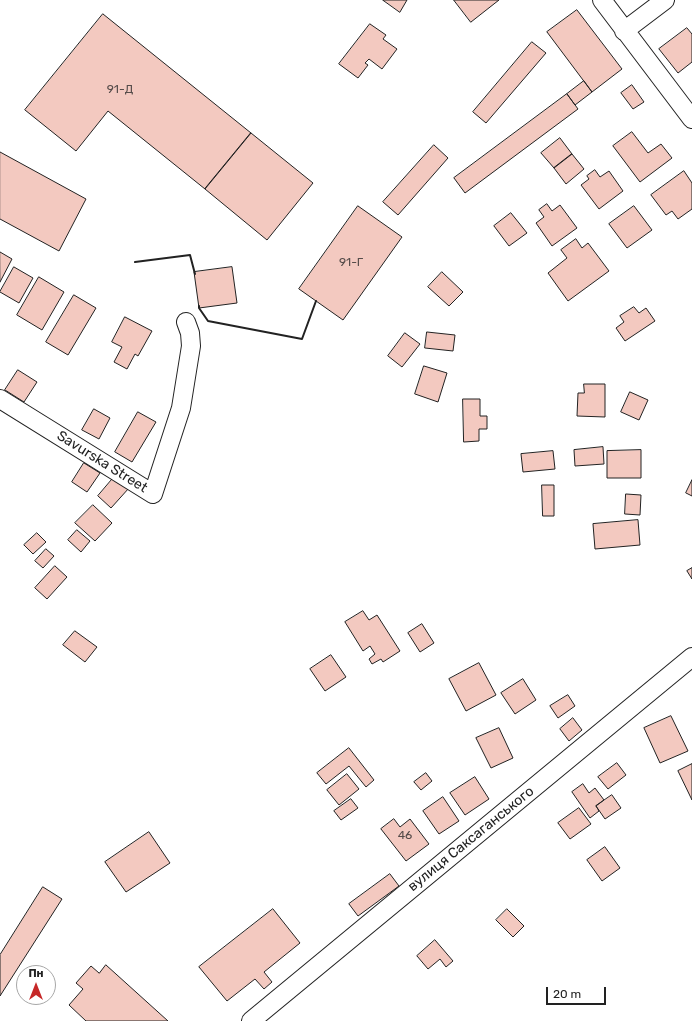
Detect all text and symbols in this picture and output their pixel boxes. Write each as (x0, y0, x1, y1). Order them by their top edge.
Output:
house number: 91-Д (107, 83, 133, 97)
house number: 91-Г (339, 256, 363, 270)
street label: Savurska Street (54, 427, 150, 497)
street label: вулиця Саксаганського (405, 783, 537, 895)
house number: 46 (398, 829, 412, 843)
north arrow (16, 965, 56, 1005)
text: Пн (28, 967, 44, 980)
scale bar (548, 979, 608, 1005)
text: 20 m (553, 987, 581, 1001)

